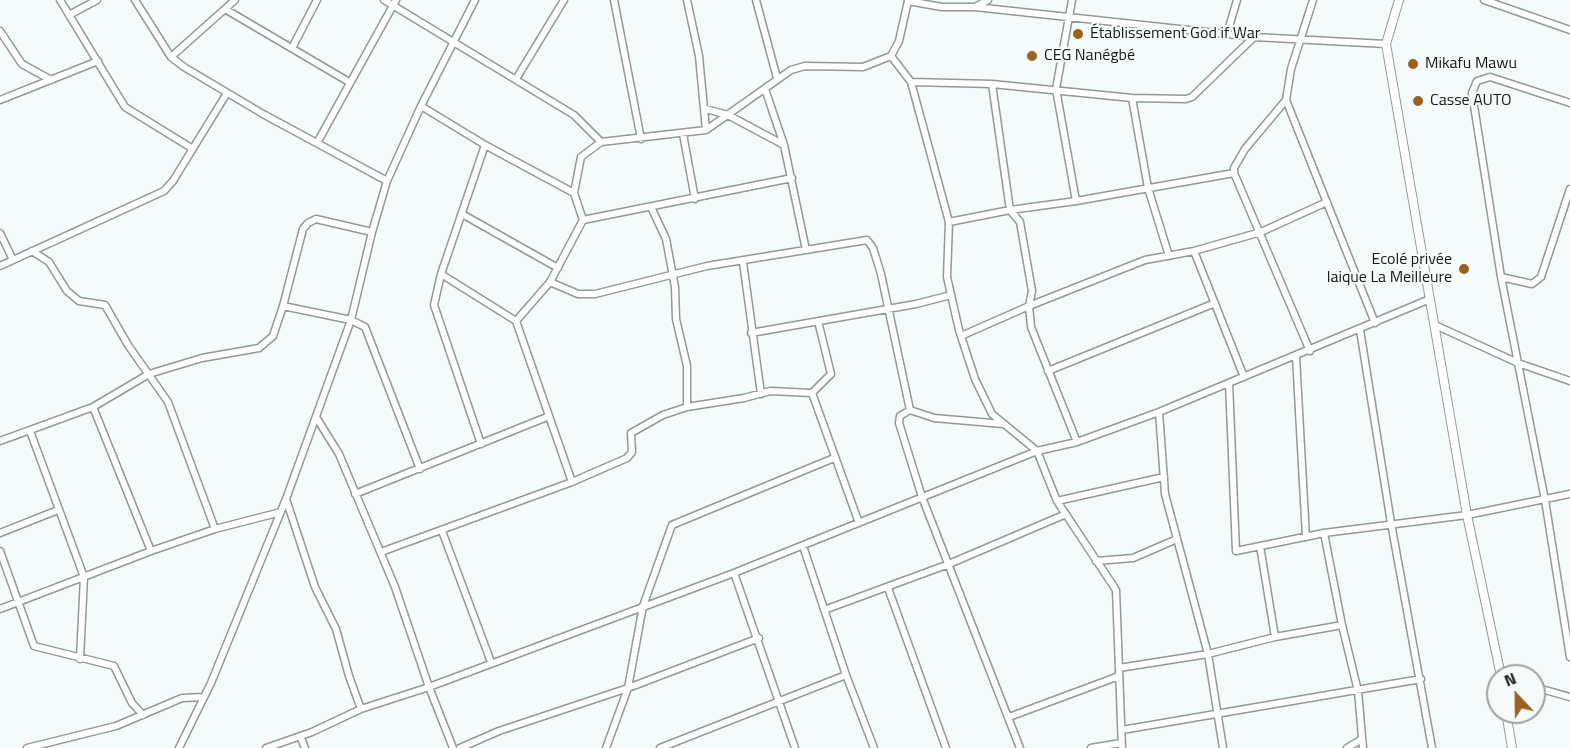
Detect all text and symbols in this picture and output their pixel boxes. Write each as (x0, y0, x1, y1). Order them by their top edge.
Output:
place label: Établissement God if War (1090, 24, 1260, 44)
marker: Établissement God if War (1071, 27, 1085, 41)
place label: CEG Nanégbé (1044, 46, 1135, 66)
marker: CEG Nanégbé (1025, 49, 1039, 63)
place label: Mikafu Mawu (1425, 54, 1517, 74)
marker: Mikafu Mawu (1406, 57, 1420, 71)
place label: Casse AUTO (1430, 91, 1512, 111)
marker: Casse AUTO (1411, 94, 1425, 108)
place label: Ecolé privée laique La Meilleure (1327, 250, 1452, 288)
marker: Ecolé privée laique La Meilleure (1457, 262, 1471, 276)
north arrow (1486, 664, 1546, 724)
text: N (1500, 666, 1520, 692)

